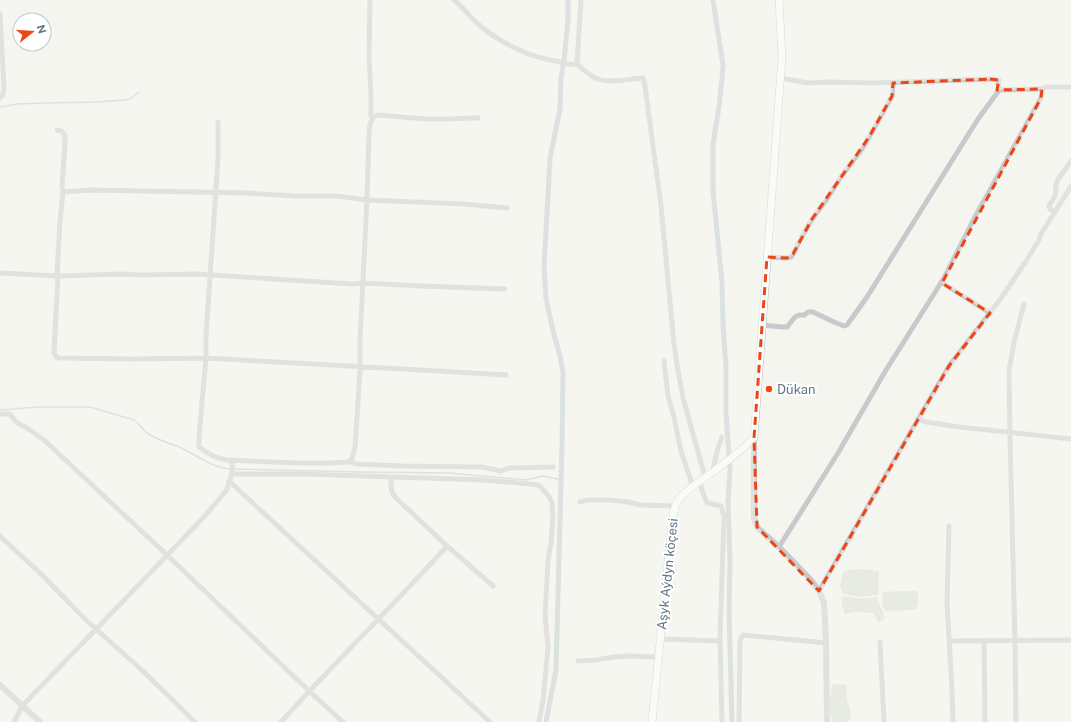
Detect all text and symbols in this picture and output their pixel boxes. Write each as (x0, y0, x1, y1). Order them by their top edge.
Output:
north arrow (12, 12, 52, 52)
text: N (35, 23, 49, 35)
place label: Dükan (777, 382, 815, 397)
marker: Dükan (764, 384, 774, 394)
street label: Aşyk Aýdyn köçesi (654, 517, 681, 631)

